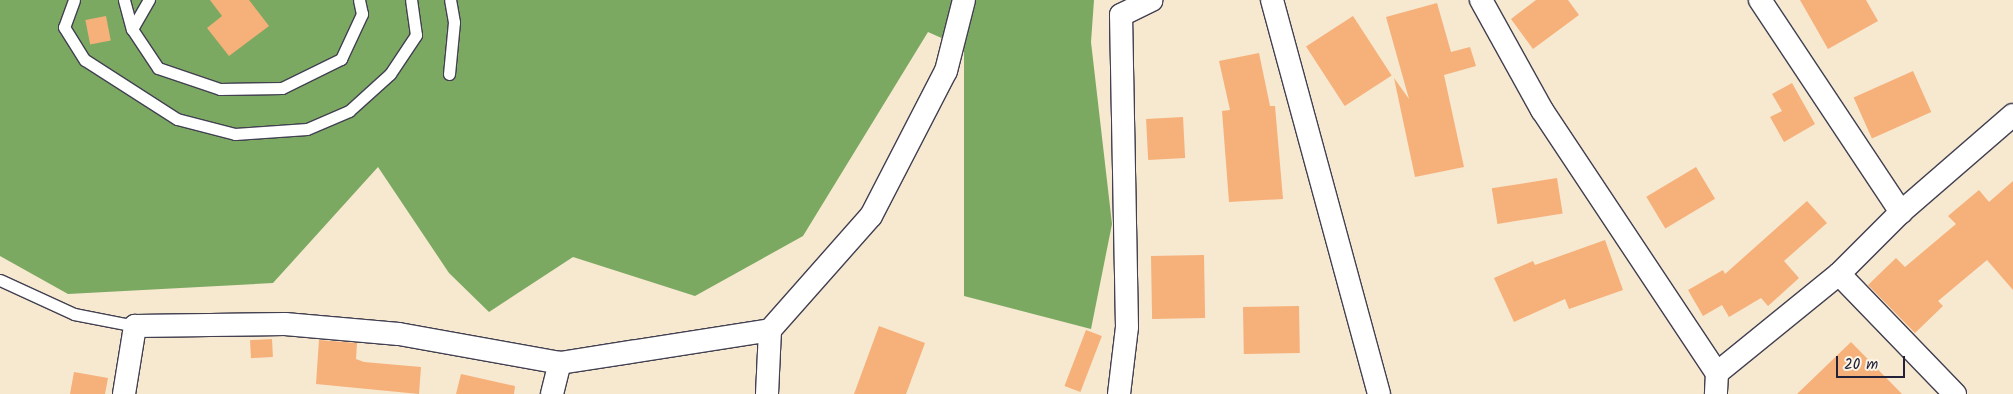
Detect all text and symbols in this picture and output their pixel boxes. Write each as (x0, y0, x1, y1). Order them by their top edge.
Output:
scale bar (1838, 346, 1907, 378)
text: 20 m (1844, 353, 1878, 377)

